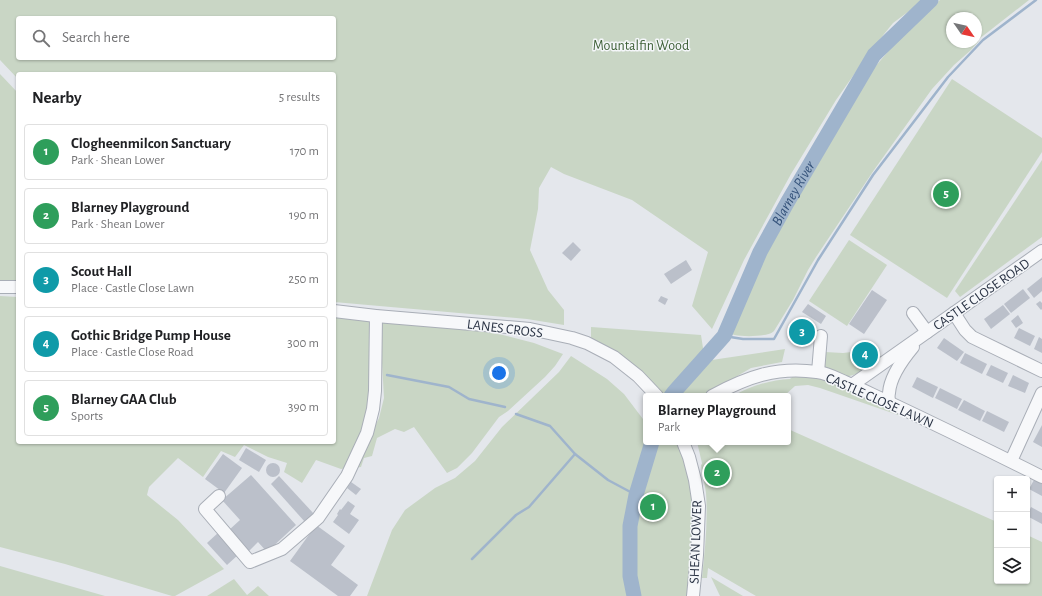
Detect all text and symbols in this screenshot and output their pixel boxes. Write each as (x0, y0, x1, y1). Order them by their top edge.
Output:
north arrow (946, 12, 982, 48)
search box (16, 16, 336, 60)
icon: search (30, 27, 52, 49)
text: Search here (62, 30, 130, 45)
park label: Mountalfin Wood (593, 39, 689, 53)
text: Nearby (32, 89, 82, 106)
text: 5 results (279, 91, 320, 104)
text: Clogheenmilcon Sanctuary (71, 136, 231, 151)
text: 1 (44, 145, 48, 158)
text: 170 m (290, 145, 319, 158)
text: Park · Shean Lower (71, 154, 164, 167)
water label: Blarney River (769, 158, 818, 228)
pin: 5 (933, 179, 959, 209)
text: Blarney Playground (71, 200, 189, 215)
text: 2 (43, 209, 49, 222)
text: 190 m (289, 209, 319, 222)
text: Park · Shean Lower (71, 218, 164, 231)
street label: CASTLE CLOSE ROAD (931, 256, 1032, 333)
text: Scout Hall (71, 264, 132, 279)
text: 3 (43, 273, 49, 286)
text: 250 m (288, 273, 319, 286)
text: Place · Castle Close Lawn (71, 282, 194, 295)
street label: LANES CROSS (466, 317, 544, 341)
pin: 3 (789, 317, 815, 347)
text: Gothic Bridge Pump House (71, 328, 231, 343)
text: 4 (43, 337, 49, 350)
text: 300 m (287, 337, 319, 350)
pin: 4 (852, 340, 878, 370)
text: Place · Castle Close Road (71, 346, 193, 359)
your location (489, 363, 509, 383)
street label: CASTLE CLOSE LAWN (824, 371, 936, 431)
text: Blarney GAA Club (71, 392, 177, 407)
popup (643, 393, 791, 445)
text: 5 (43, 401, 49, 414)
text: 390 m (288, 401, 319, 414)
text: Blarney Playground (658, 403, 776, 418)
text: Sports (71, 410, 103, 423)
text: Park (658, 421, 680, 434)
pin: 2 (704, 458, 730, 488)
map controls (994, 476, 1030, 584)
button: + (994, 476, 1030, 512)
pin: 1 (640, 492, 666, 522)
street label: SHEAN LOWER (688, 500, 704, 584)
button: − (994, 512, 1030, 548)
button: layers (994, 548, 1030, 584)

